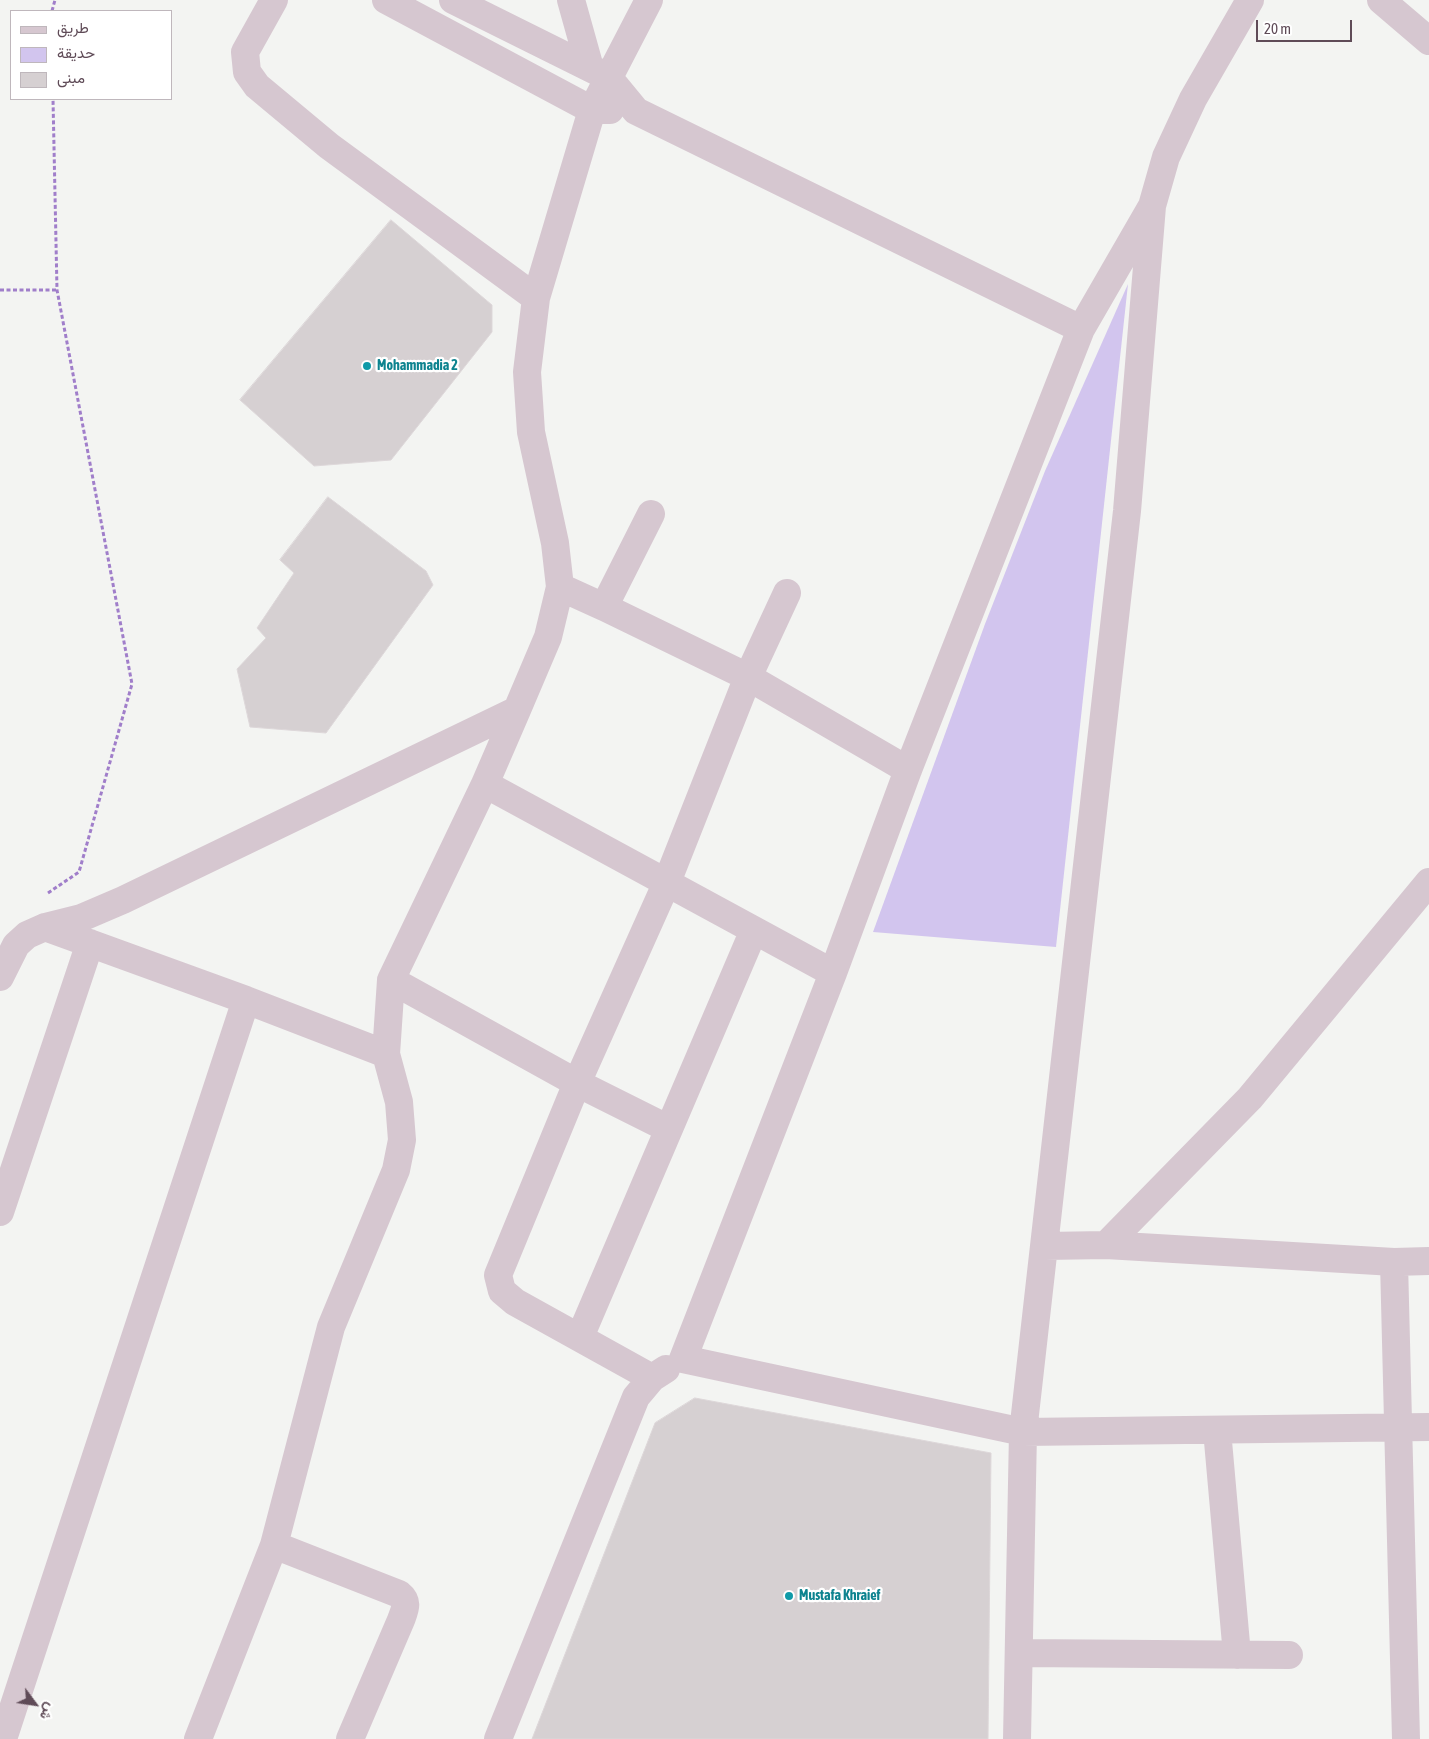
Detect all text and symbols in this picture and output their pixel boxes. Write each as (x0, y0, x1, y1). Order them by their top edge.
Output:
legend (10, 10, 172, 100)
scale bar (1259, 10, 1355, 42)
text: طريق (57, 19, 89, 36)
text: 20 m (1264, 20, 1291, 37)
text: حديقة (57, 44, 95, 61)
text: مبنى (57, 69, 85, 86)
place label: Mohammadia 2 (377, 358, 458, 374)
marker: Mohammadia 2 (361, 360, 373, 372)
place label: Mustafa Khraief (799, 1588, 880, 1604)
marker: Mustafa Khraief (783, 1590, 795, 1602)
north arrow (10, 1679, 60, 1729)
text: ش (37, 1700, 59, 1723)

